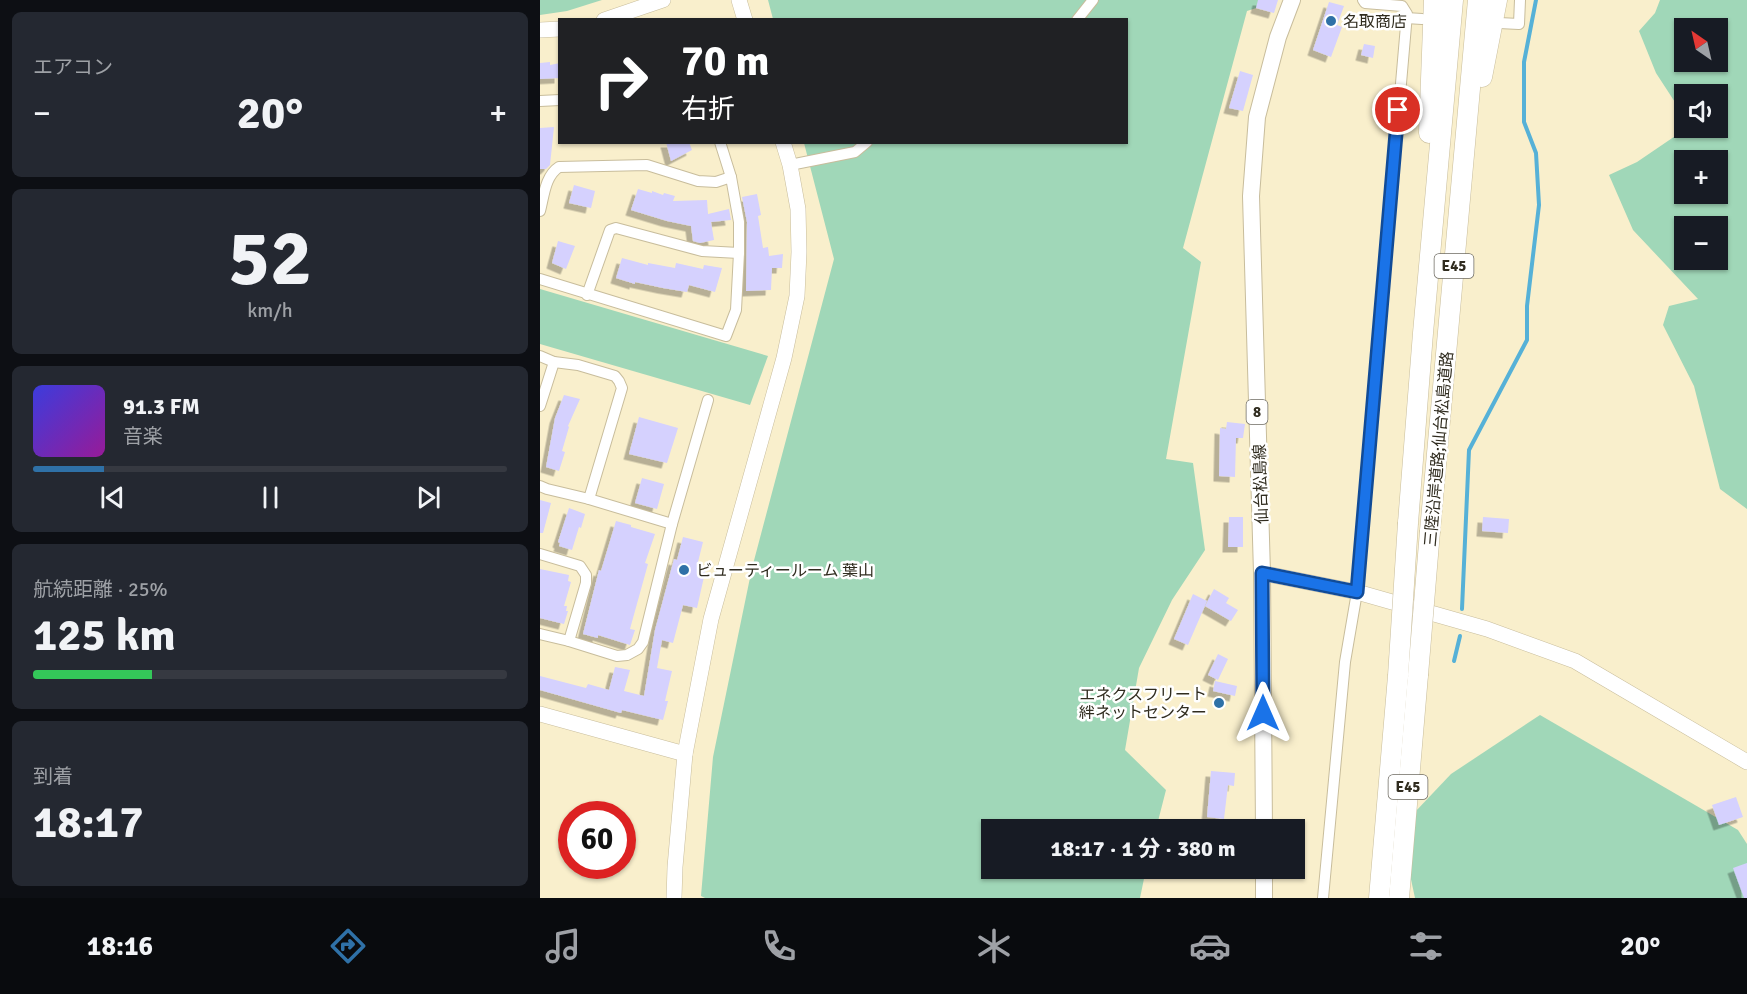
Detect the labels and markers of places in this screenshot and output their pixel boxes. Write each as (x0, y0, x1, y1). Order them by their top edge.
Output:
place label: 名取商店 (1343, 12, 1407, 32)
marker: 名取商店 (1324, 14, 1338, 28)
pin (1372, 84, 1423, 135)
place label: ビューティールーム 葉山 (696, 561, 874, 581)
marker: ビューティールーム 葉山 (677, 563, 691, 577)
place label: エネクスフリート 絆ネットセンター (1079, 685, 1207, 723)
marker: エネクスフリート 絆ネットセンター (1212, 696, 1226, 710)

